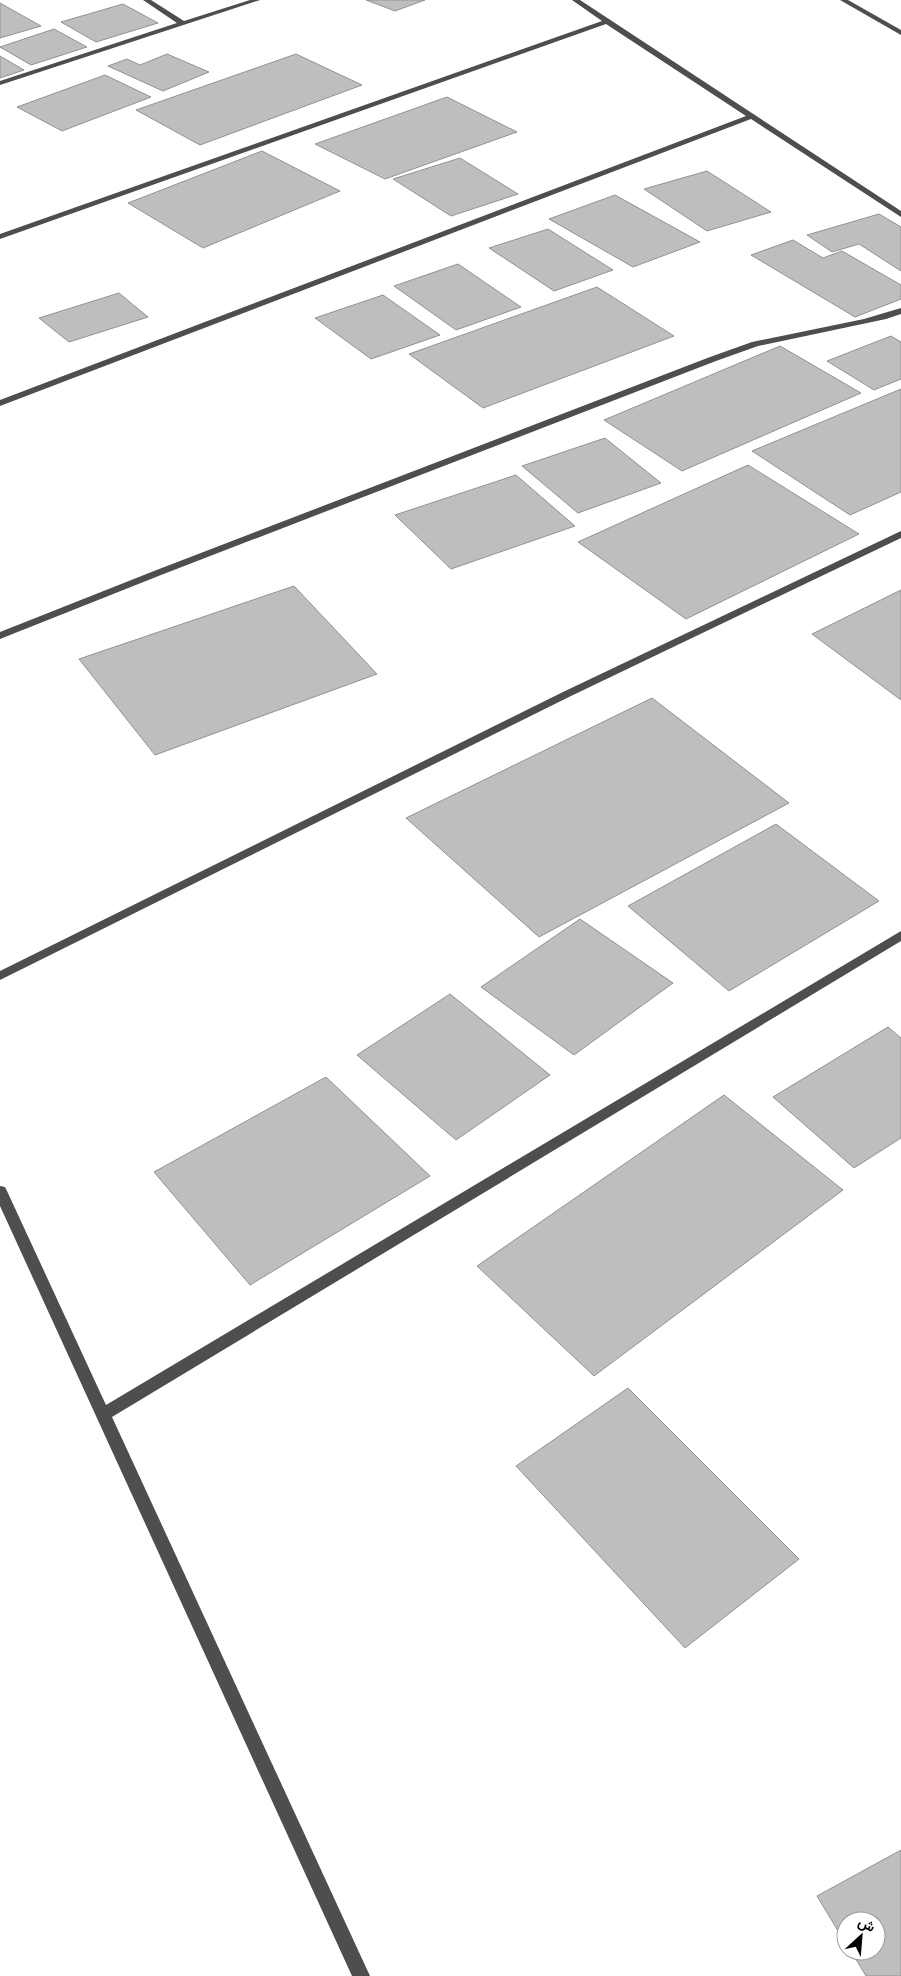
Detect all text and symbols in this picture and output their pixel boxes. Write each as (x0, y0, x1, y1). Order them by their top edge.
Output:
north arrow (836, 1911, 886, 1961)
text: ش (855, 1913, 878, 1936)

